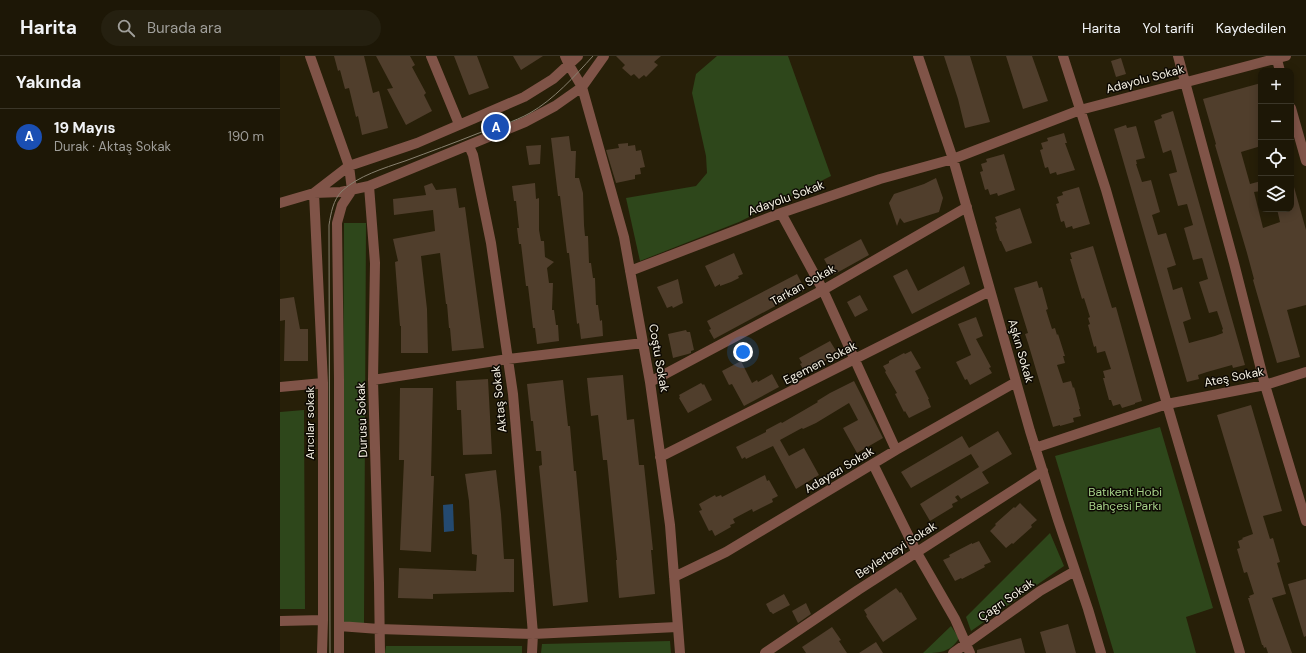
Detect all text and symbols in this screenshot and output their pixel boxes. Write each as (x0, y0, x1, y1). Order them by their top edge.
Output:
search box (101, 10, 381, 46)
text: Harita (20, 15, 77, 40)
icon: search (115, 17, 137, 39)
text: Burada ara (147, 18, 222, 38)
text: Harita (1082, 19, 1121, 37)
text: Yol tarifi (1143, 19, 1194, 37)
text: Kaydedilen (1216, 19, 1286, 37)
street label: Adayolu Sokak (1104, 61, 1186, 97)
map controls (1258, 68, 1294, 212)
button: + (1258, 68, 1294, 104)
text: Yakında (16, 71, 81, 93)
button: − (1258, 104, 1294, 140)
pin: A (483, 112, 509, 142)
text: 19 Mayıs (54, 118, 115, 138)
text: A (24, 128, 34, 145)
text: 190 m (228, 128, 264, 145)
text: Durak · Aktaş Sokak (54, 138, 171, 155)
button: locate (1258, 140, 1294, 176)
button: layers (1258, 176, 1294, 212)
street label: Adayolu Sokak (746, 177, 826, 219)
street label: Tarkan Sokak (768, 261, 838, 309)
street label: Aşkın Sokak (1004, 317, 1038, 385)
street label: Coştu Sokak (645, 323, 673, 393)
street label: Egemen Sokak (781, 338, 859, 388)
your location (733, 342, 753, 362)
street label: Ateş Sokak (1203, 363, 1265, 391)
street label: Aktaş Sokak (488, 365, 510, 433)
street label: Durusu Sokak (353, 382, 371, 458)
street label: Arıcılar sokak (302, 386, 318, 460)
street label: Adayazı Sokak (801, 443, 877, 497)
park label: Batıkent Hobi Bahçesi Parkı (1088, 484, 1162, 514)
street label: Beylerbeyi Sokak (852, 518, 940, 582)
street label: Çagrı Sokak (975, 575, 1037, 625)

